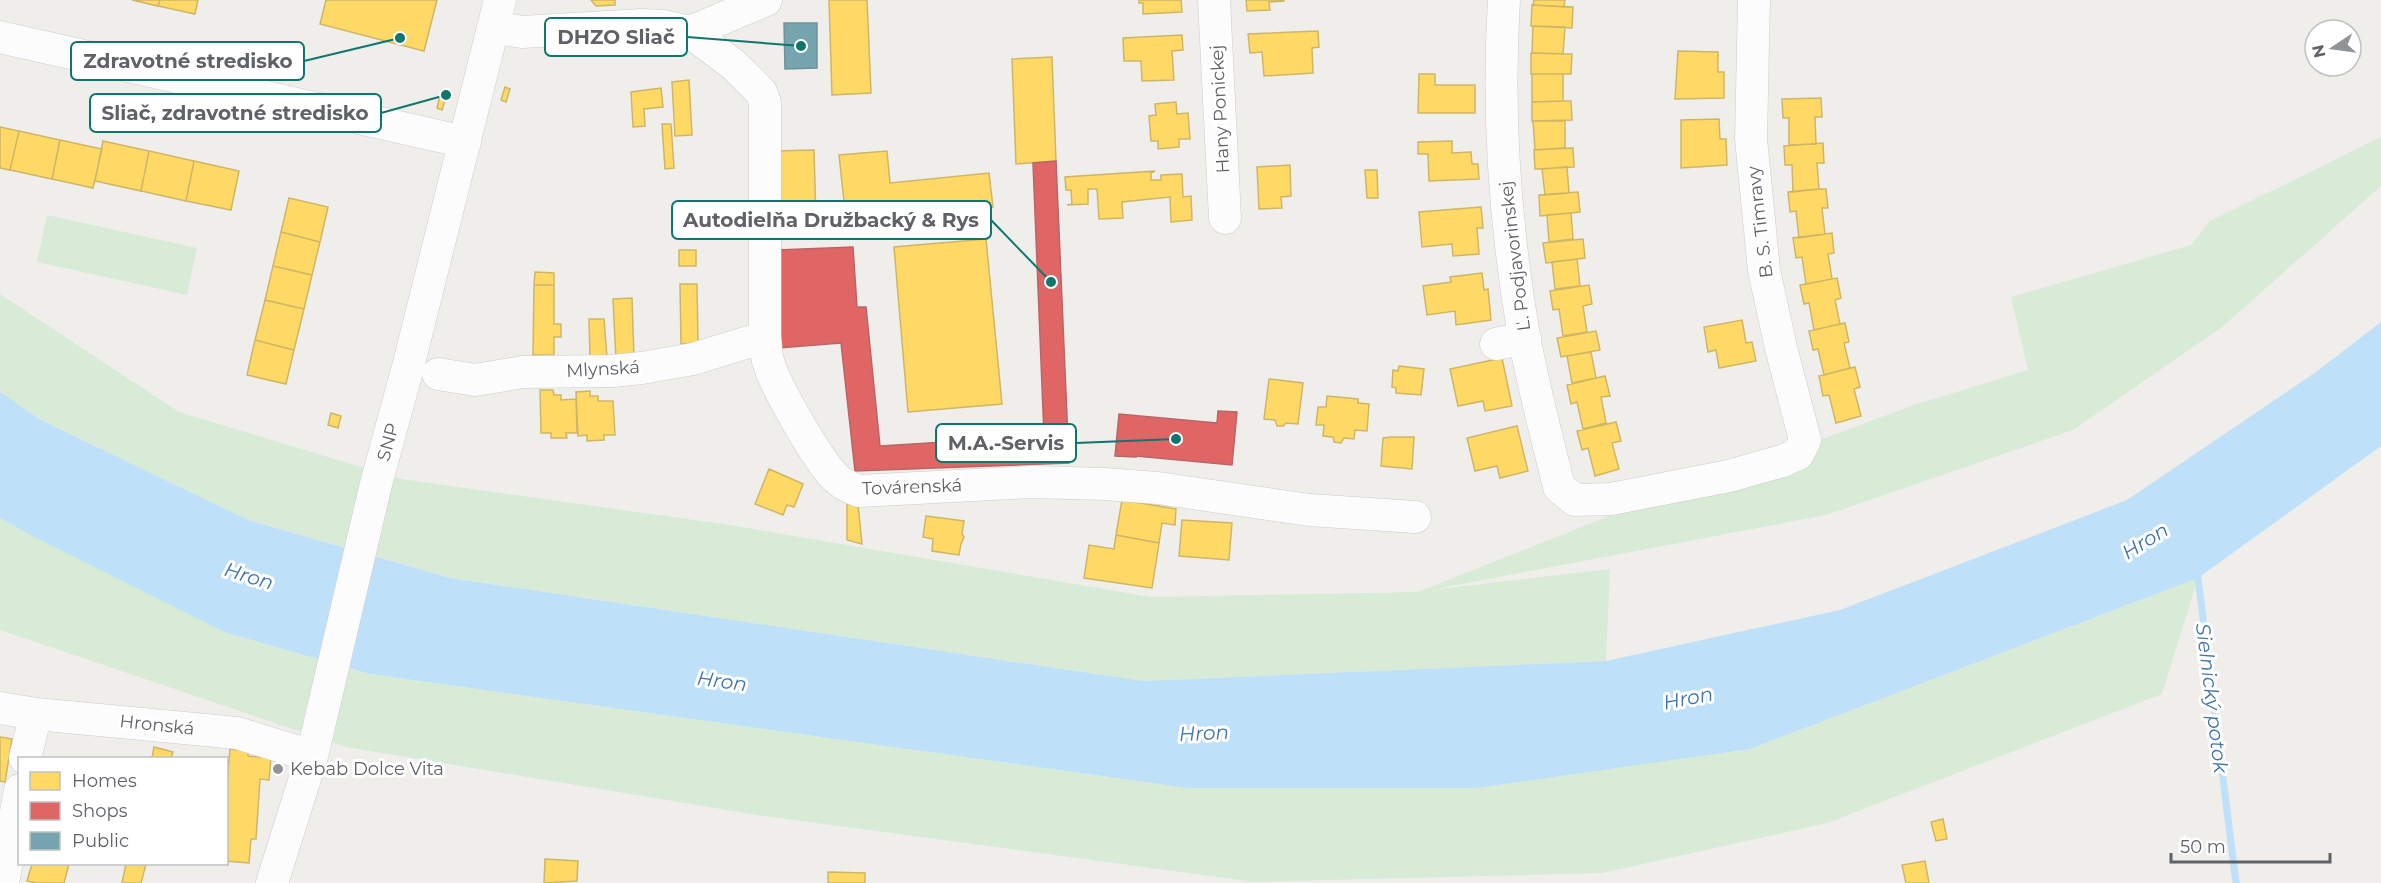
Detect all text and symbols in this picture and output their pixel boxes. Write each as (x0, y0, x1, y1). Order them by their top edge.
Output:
callout: DHZO Sliač (545, 18, 687, 56)
north arrow (2303, 18, 2363, 78)
text: DHZO Sliač (557, 25, 675, 49)
callout: Zdravotné stredisko (71, 42, 304, 80)
text: N (2308, 43, 2330, 60)
street label: Hany Ponickej (1206, 44, 1234, 174)
text: Zdravotné stredisko (83, 49, 293, 73)
callout: Sliač, zdravotné stredisko (90, 94, 381, 132)
text: Sliač, zdravotné stredisko (101, 101, 369, 125)
street label: B. S. Timravy (1742, 165, 1778, 279)
street label: Ľ. Podjavorinskej (1495, 180, 1535, 332)
callout: Autodielňa Družbacký & Rys (672, 201, 991, 239)
text: Autodielňa Družbacký & Rys (682, 208, 979, 232)
street label: Mlynská (566, 356, 640, 382)
street label: SNP (372, 420, 404, 464)
callout: M.A.-Servis (936, 424, 1076, 462)
text: M.A.-Servis (948, 431, 1065, 455)
street label: Továrenská (861, 474, 963, 500)
water label: Hron (2117, 518, 2173, 564)
water label: Hron (222, 557, 276, 595)
water label: Sielnický potok (2191, 622, 2233, 775)
water label: Hron (696, 666, 748, 696)
water label: Hron (1661, 681, 1715, 715)
street label: Hronská (119, 710, 195, 740)
water label: Hron (1178, 720, 1230, 746)
legend (18, 757, 228, 865)
place label: Kebab Dolce Vita (290, 758, 444, 780)
marker: Kebab Dolce Vita (271, 762, 285, 776)
text: Homes (72, 770, 137, 792)
text: Shops (72, 800, 128, 822)
scale bar (2171, 826, 2330, 864)
text: Public (72, 830, 129, 852)
text: 50 m (2180, 836, 2226, 858)

